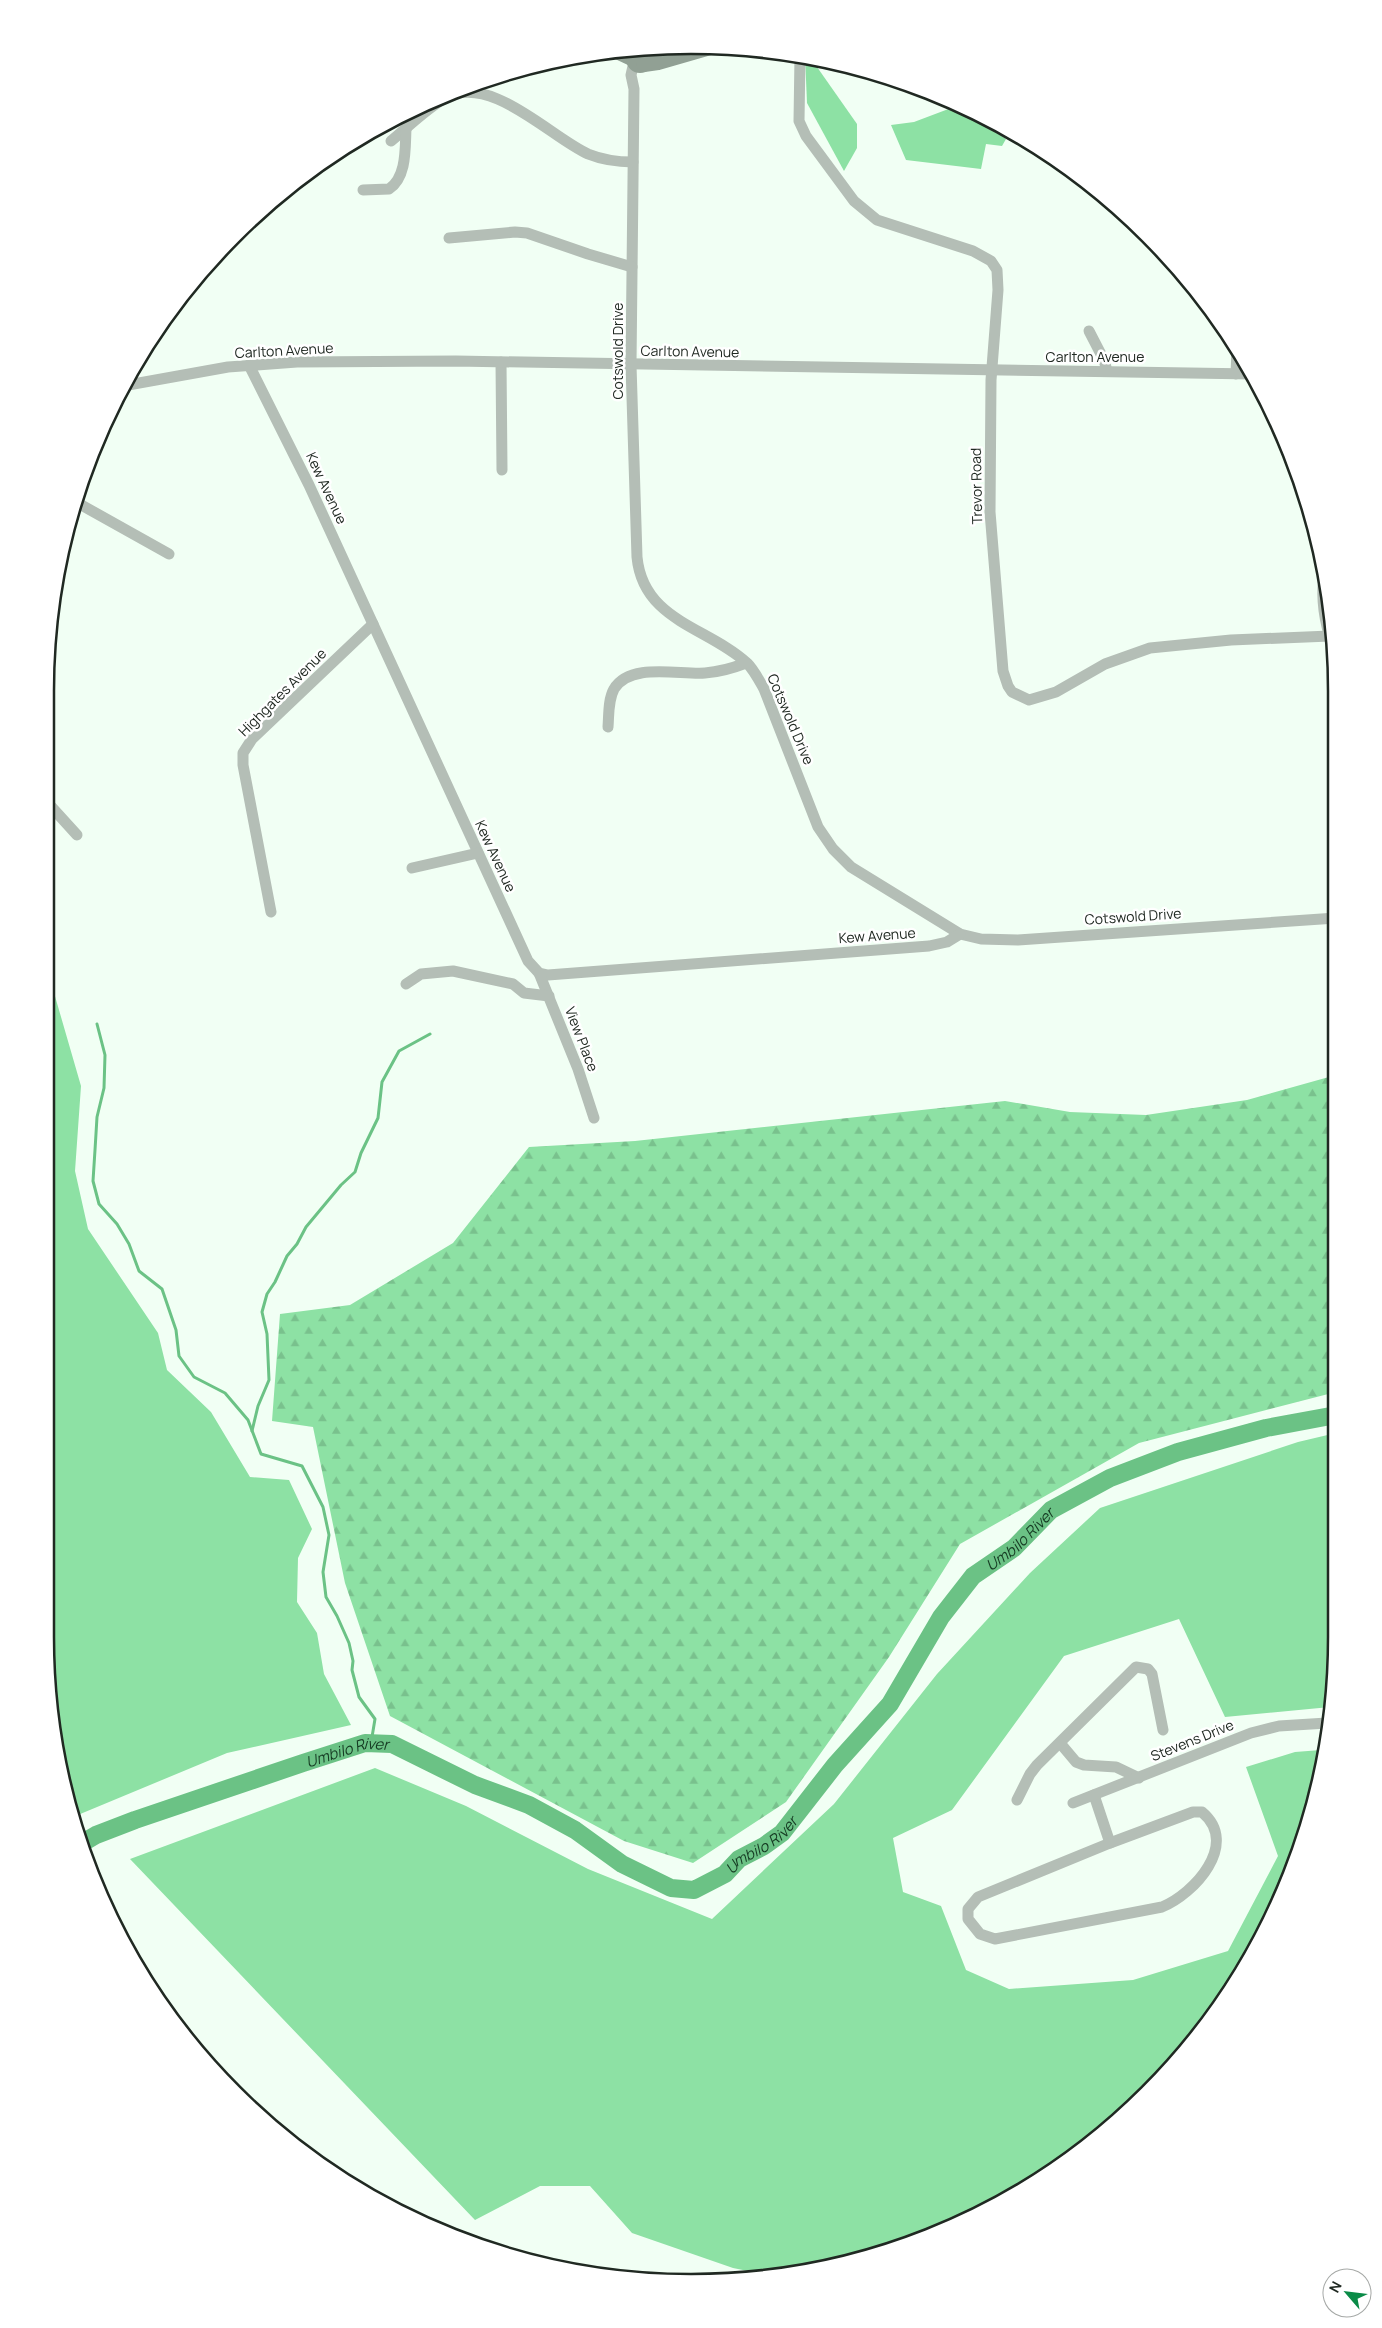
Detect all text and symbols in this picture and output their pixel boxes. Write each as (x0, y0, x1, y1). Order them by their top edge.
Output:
street label: Cotswold Drive (608, 303, 627, 399)
street label: Carlton Avenue (234, 338, 334, 362)
street label: Carlton Avenue (640, 341, 740, 361)
street label: Carlton Avenue (1046, 347, 1144, 366)
street label: Trevor Road (966, 448, 986, 524)
street label: Kew Avenue (302, 449, 352, 527)
street label: Highgates Avenue (234, 644, 330, 740)
street label: Cotswold Drive (763, 671, 819, 767)
street label: Kew Avenue (471, 817, 521, 895)
street label: Cotswold Drive (1084, 903, 1182, 929)
street label: Kew Avenue (838, 923, 916, 947)
street label: View Place (561, 1004, 603, 1074)
water label: Umbilo River (981, 1501, 1060, 1575)
street label: Stevens Drive (1148, 1715, 1236, 1765)
water label: Umbilo River (303, 1732, 392, 1772)
water label: Umbilo River (720, 1810, 803, 1878)
north arrow (1322, 2268, 1372, 2318)
text: N (1324, 2278, 1346, 2296)

